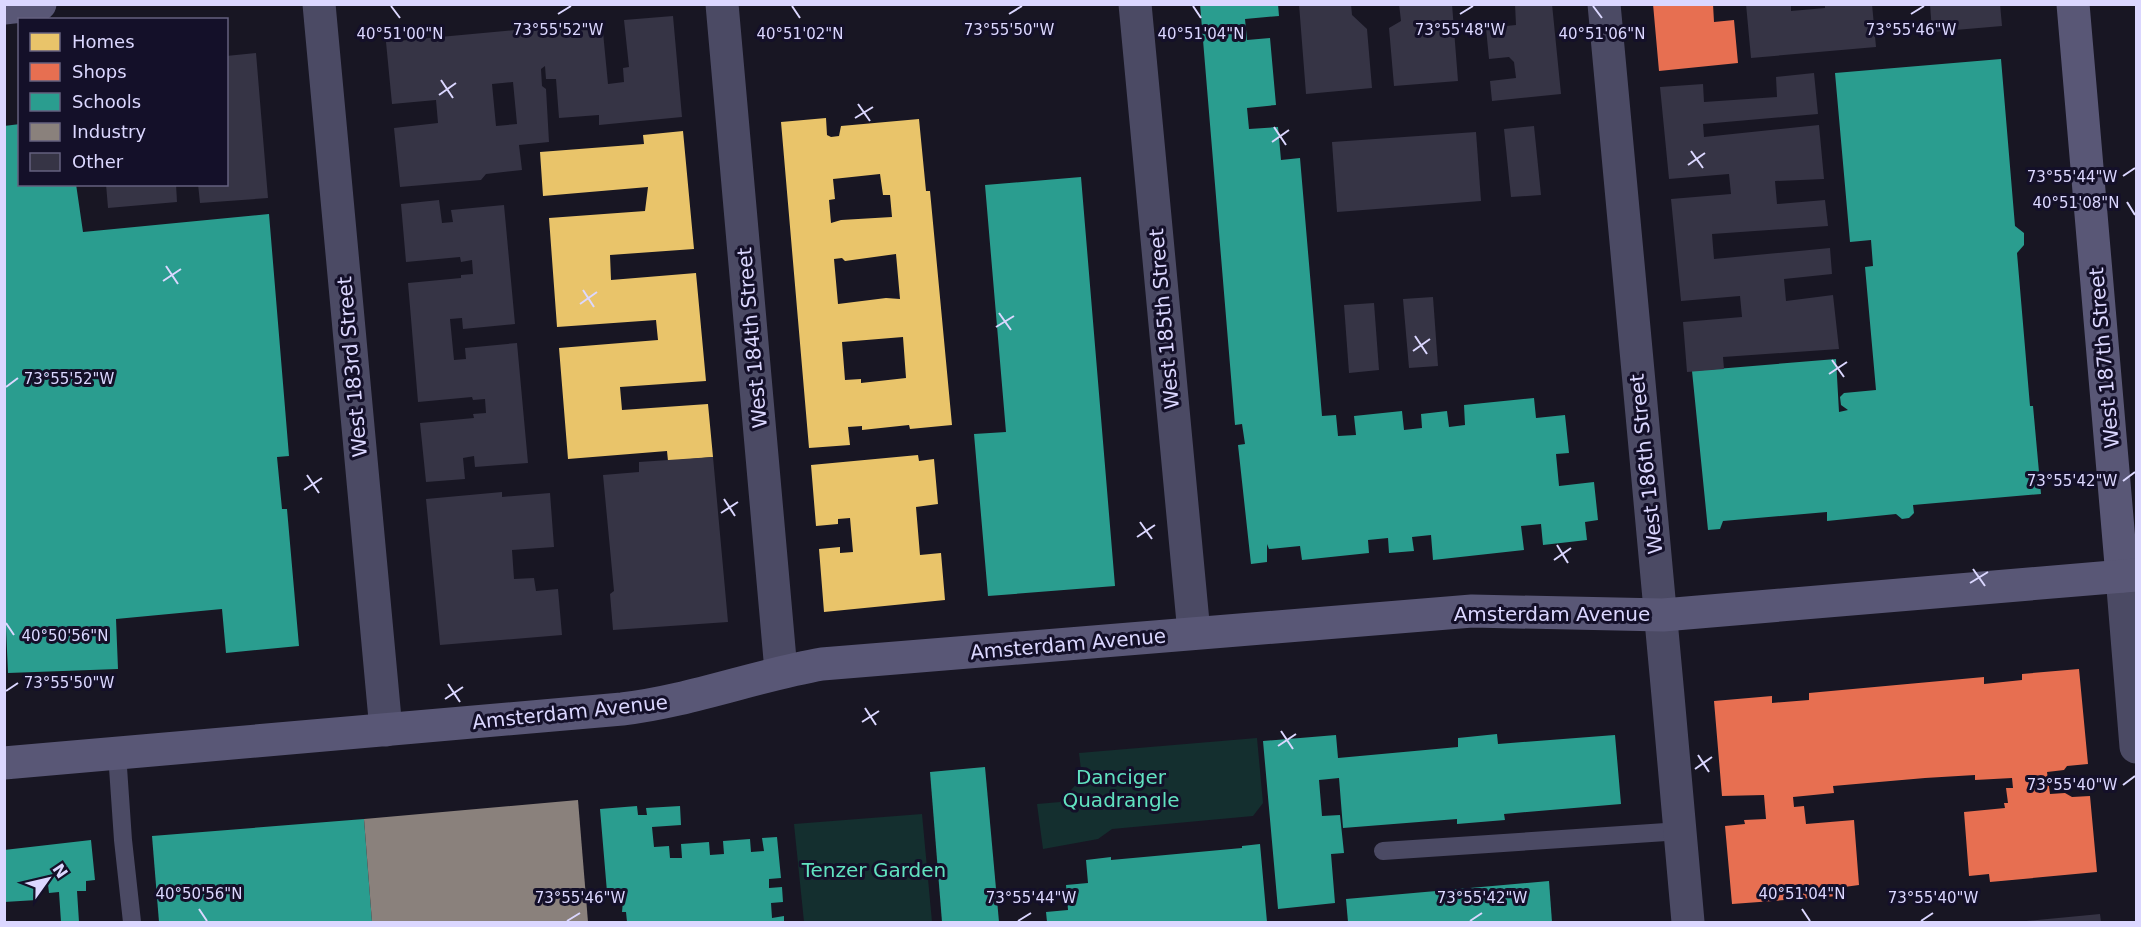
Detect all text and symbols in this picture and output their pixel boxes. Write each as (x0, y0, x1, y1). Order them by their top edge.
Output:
legend (18, 18, 228, 186)
text: 73°55'52"W (513, 21, 603, 39)
text: 73°55'50"W (964, 21, 1054, 39)
text: 73°55'48"W (1415, 21, 1505, 39)
text: 73°55'46"W (1866, 21, 1956, 39)
text: 40°51'00"N (356, 25, 444, 43)
text: 40°51'02"N (756, 25, 844, 43)
text: 40°51'04"N (1157, 25, 1245, 43)
text: 40°51'06"N (1558, 25, 1646, 43)
text: Homes (72, 31, 135, 52)
text: Shops (72, 61, 127, 82)
text: Schools (72, 91, 141, 112)
text: Industry (72, 121, 146, 142)
text: Other (72, 151, 124, 172)
text: 73°55'44"W (2027, 168, 2117, 186)
text: 40°51'08"N (2032, 194, 2120, 212)
street label: West 185th Street (1144, 227, 1184, 410)
street label: West 184th Street (732, 246, 772, 429)
street label: West 187th Street (2084, 266, 2124, 449)
street label: West 183rd Street (332, 275, 372, 458)
text: 73°55'52"W (24, 370, 114, 388)
street label: West 186th Street (1625, 372, 1667, 555)
text: 73°55'42"W (2027, 472, 2117, 490)
street label: Amsterdam Avenue (1454, 602, 1650, 626)
street label: Amsterdam Avenue (969, 623, 1167, 665)
text: 40°50'56"N (21, 627, 109, 645)
text: 73°55'50"W (24, 674, 114, 692)
street label: Amsterdam Avenue (471, 690, 669, 734)
park label: Danciger Quadrangle (1062, 765, 1180, 812)
text: 73°55'40"W (2027, 776, 2117, 794)
north arrow (18, 849, 78, 909)
park label: Tenzer Garden (801, 858, 946, 882)
text: N (48, 860, 72, 882)
text: 40°50'56"N (155, 885, 243, 903)
text: 40°51'04"N (1758, 885, 1846, 903)
text: 73°55'46"W (535, 889, 625, 907)
text: 73°55'44"W (986, 889, 1076, 907)
text: 73°55'42"W (1437, 889, 1527, 907)
text: 73°55'40"W (1888, 889, 1978, 907)

